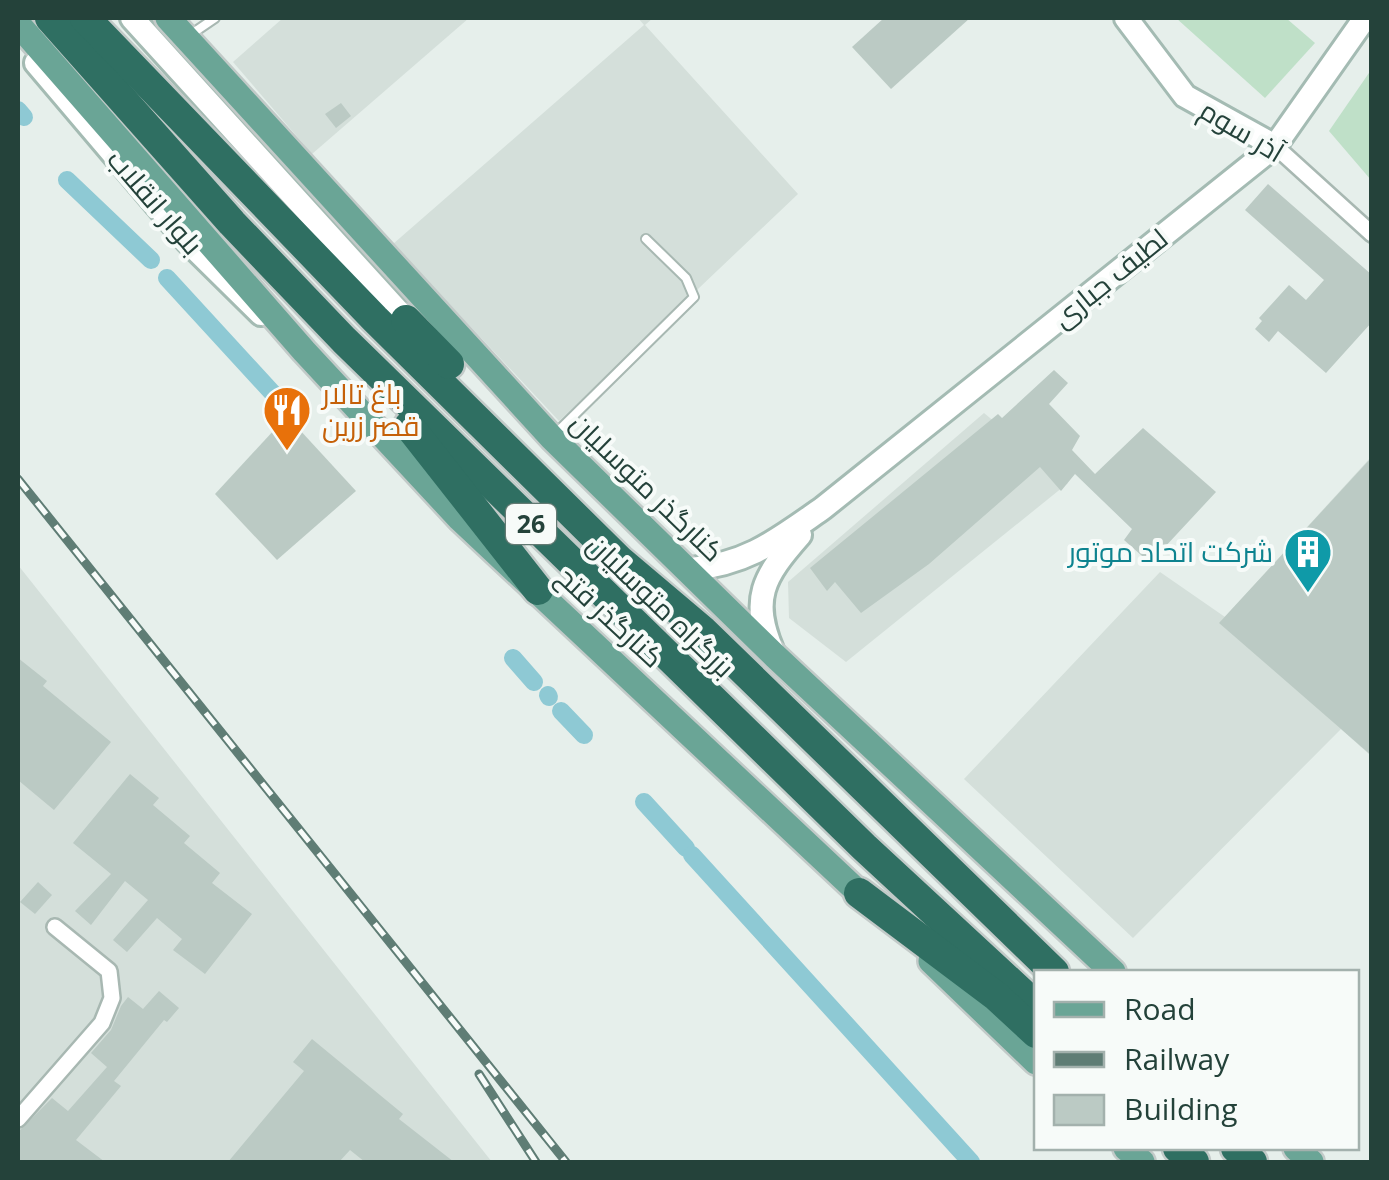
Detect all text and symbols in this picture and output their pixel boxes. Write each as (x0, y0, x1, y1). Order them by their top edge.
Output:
street label: آذر سوم (1192, 90, 1292, 172)
street label: بلوار انقلاب (99, 140, 212, 262)
street label: لطیف جباری (1044, 219, 1175, 335)
place label: باغ تالار قصر زرین (320, 374, 419, 444)
restaurant icon: باغ تالار قصر زرین (261, 384, 313, 452)
street label: کنارگذر متوسلیان (563, 403, 733, 569)
road number: 26 (506, 504, 556, 544)
street label: بزرگراه متوسلیان (580, 525, 744, 685)
building icon: شرکت اتحاد موتور (1282, 526, 1334, 594)
place label: شرکت اتحاد موتور (1066, 532, 1273, 570)
street label: کنارگذر فتح (549, 557, 672, 676)
legend (1034, 970, 1359, 1150)
text: Road (1124, 988, 1196, 1029)
text: Railway (1124, 1038, 1230, 1079)
text: Building (1124, 1088, 1238, 1129)

